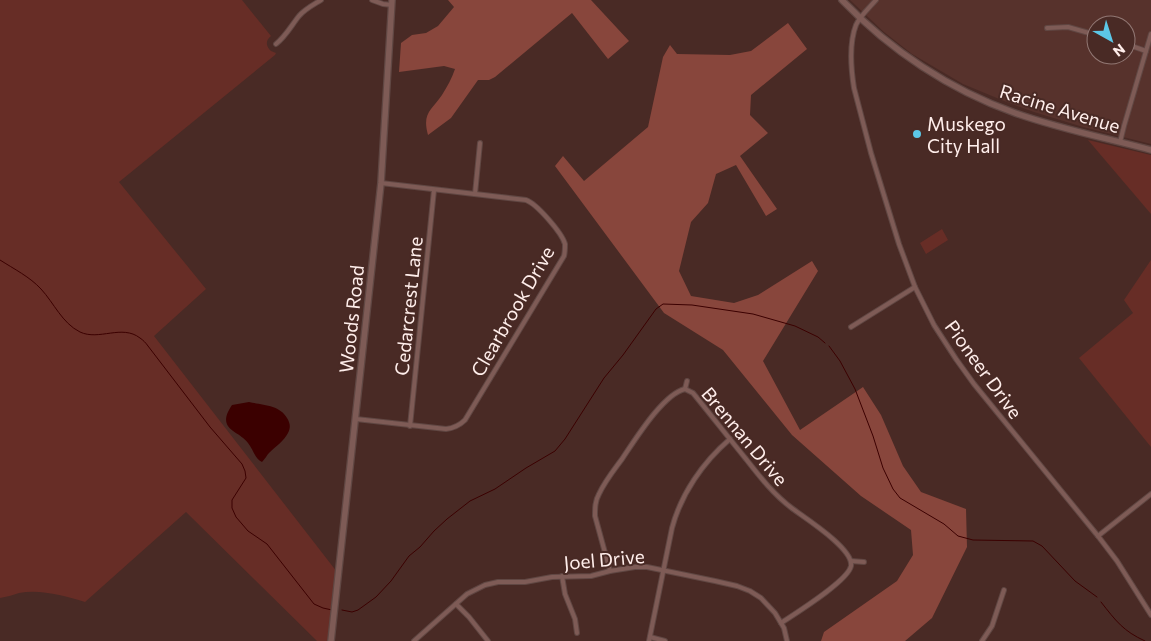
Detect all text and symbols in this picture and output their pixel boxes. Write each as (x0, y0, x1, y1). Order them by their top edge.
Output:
north arrow (1086, 15, 1136, 65)
text: N (1110, 41, 1129, 60)
street label: Racine Avenue (997, 79, 1123, 137)
place label: Muskego City Hall (927, 112, 1006, 157)
marker: Muskego City Hall (911, 128, 923, 140)
street label: Cedarcrest Lane (389, 235, 427, 377)
street label: Clearbrook Drive (465, 242, 559, 380)
street label: Woods Road (334, 264, 368, 374)
street label: Pioneer Drive (941, 315, 1027, 423)
street label: Brennan Drive (697, 382, 793, 490)
street label: Joel Drive (563, 544, 645, 574)

